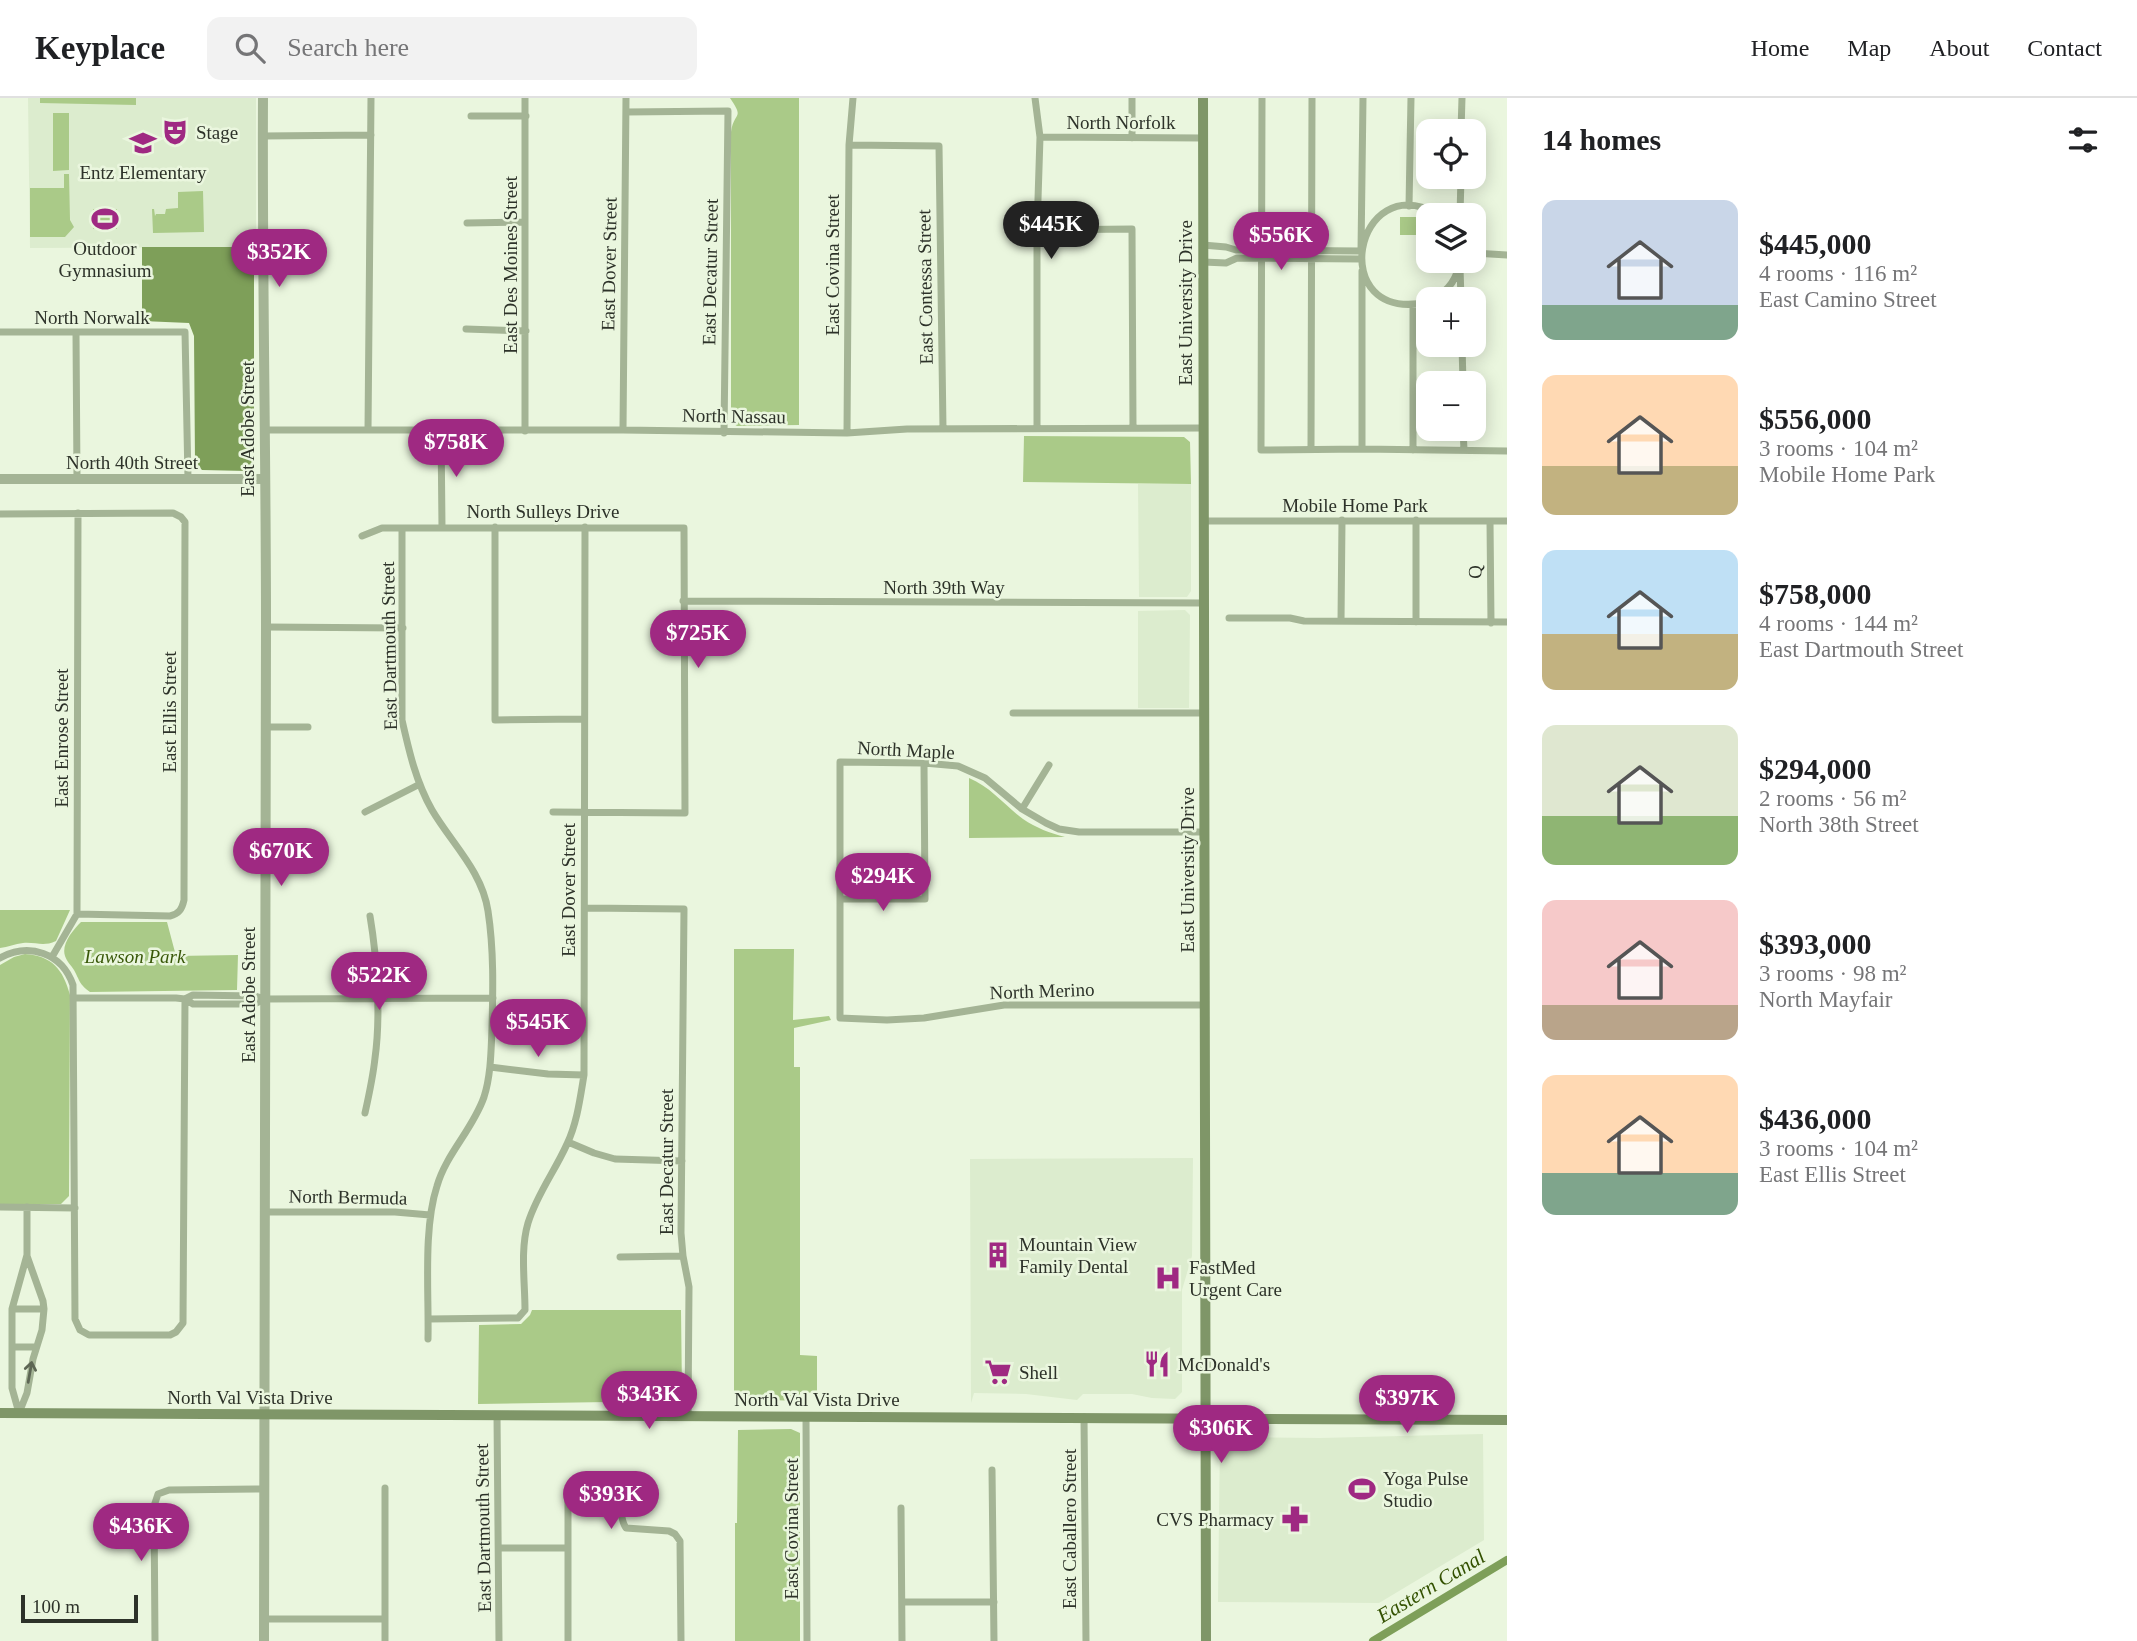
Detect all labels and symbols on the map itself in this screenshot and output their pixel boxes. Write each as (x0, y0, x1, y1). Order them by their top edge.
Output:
street label: North Norfolk (1066, 112, 1176, 133)
theatre icon: Stage (160, 117, 190, 147)
place label: Stage (196, 122, 238, 143)
school or university icon: Entz Elementary (128, 128, 158, 158)
place label: Entz Elementary (79, 162, 207, 183)
street label: East Des Moines Street (500, 175, 521, 354)
street label: East Covina Street (822, 194, 843, 336)
street label: East Dover Street (597, 196, 621, 331)
street label: East Decatur Street (698, 198, 722, 346)
pin: $445K (1002, 202, 1100, 261)
sports icon: Outdoor Gymnasium (90, 204, 120, 234)
street label: East Contessa Street (913, 209, 937, 365)
pin: $556K (1232, 212, 1330, 272)
street label: East University Drive (1175, 220, 1196, 386)
pin: $352K (230, 230, 328, 289)
place label: Outdoor Gymnasium (59, 238, 152, 281)
street label: North Norwalk (34, 307, 150, 328)
street label: East Adobe Street (237, 360, 258, 497)
street label: North Nassau (682, 405, 787, 427)
pin: $758K (407, 420, 505, 479)
street label: North 40th Street (66, 452, 199, 473)
street label: Mobile Home Park (1282, 495, 1428, 516)
street label: North Sulleys Drive (466, 501, 620, 522)
street label: East Dartmouth Street (377, 561, 401, 731)
street label: Q (1464, 565, 1486, 579)
street label: North 39th Way (883, 577, 1005, 598)
pin: $725K (649, 610, 747, 670)
street label: East Ellis Street (159, 651, 180, 773)
street label: East Enrose Street (51, 668, 72, 808)
street label: North Maple (857, 737, 955, 763)
street label: East University Drive (1177, 787, 1198, 953)
street label: East Dover Street (558, 822, 579, 957)
pin: $670K (232, 828, 330, 888)
pin: $294K (834, 854, 932, 913)
street label: East Adobe Street (238, 926, 259, 1063)
park label: Lawson Park (84, 946, 186, 967)
pin: $522K (330, 953, 428, 1012)
street label: North Merino (989, 979, 1095, 1003)
pin: $545K (489, 1000, 587, 1059)
street label: East Decatur Street (656, 1088, 677, 1235)
street label: North Bermuda (288, 1185, 408, 1209)
place label: Mountain View Family Dental (1019, 1234, 1138, 1277)
building icon: Mountain View Family Dental (983, 1240, 1013, 1270)
place label: FastMed Urgent Care (1189, 1257, 1282, 1300)
hospital icon: FastMed Urgent Care (1153, 1263, 1183, 1293)
restaurant icon: McDonald's (1142, 1349, 1172, 1379)
place label: McDonald's (1178, 1354, 1270, 1375)
supermarket icon: Shell (983, 1357, 1013, 1387)
one-way arrow (24, 1361, 38, 1384)
place label: Shell (1019, 1362, 1058, 1383)
pin: $343K (600, 1372, 698, 1431)
pin: $397K (1358, 1376, 1456, 1435)
street label: North Val Vista Drive (167, 1387, 333, 1408)
street label: North Val Vista Drive (734, 1389, 900, 1410)
pin: $306K (1172, 1406, 1270, 1465)
street label: East Dartmouth Street (471, 1443, 495, 1613)
street label: East Caballero Street (1059, 1448, 1080, 1609)
street label: East Covina Street (781, 1458, 802, 1600)
place label: Yoga Pulse Studio (1383, 1468, 1468, 1511)
pin: $393K (562, 1472, 660, 1531)
sports icon: Yoga Pulse Studio (1347, 1474, 1377, 1504)
pin: $436K (92, 1504, 190, 1563)
pharmacy icon: CVS Pharmacy (1280, 1504, 1310, 1534)
place label: CVS Pharmacy (1156, 1509, 1274, 1530)
water label: Eastern Canal (1372, 1544, 1490, 1628)
scale bar (21, 1592, 138, 1624)

